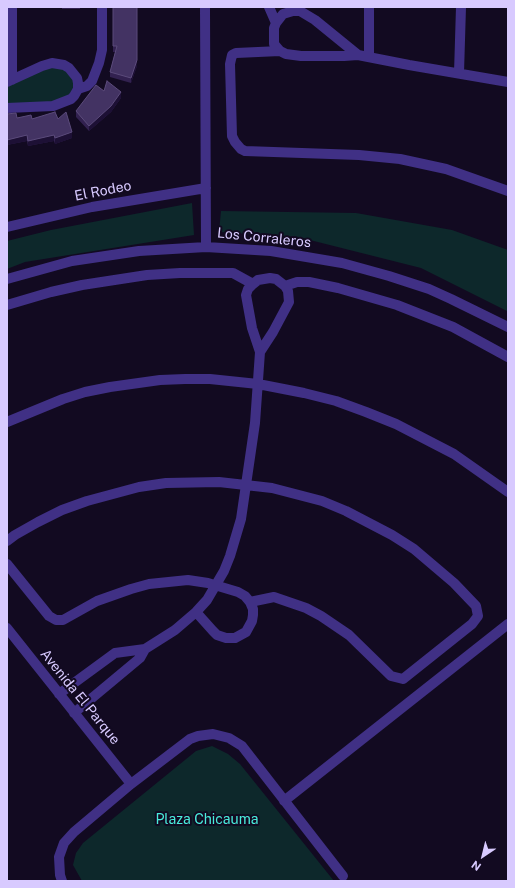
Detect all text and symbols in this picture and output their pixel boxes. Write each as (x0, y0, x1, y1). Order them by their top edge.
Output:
street label: El Rodeo (73, 177, 133, 205)
street label: Los Corraleros (216, 225, 312, 251)
street label: Avenida El Parque (37, 646, 123, 748)
park label: Plaza Chicauma (155, 812, 259, 828)
north arrow (463, 836, 503, 876)
text: N (469, 858, 483, 873)

